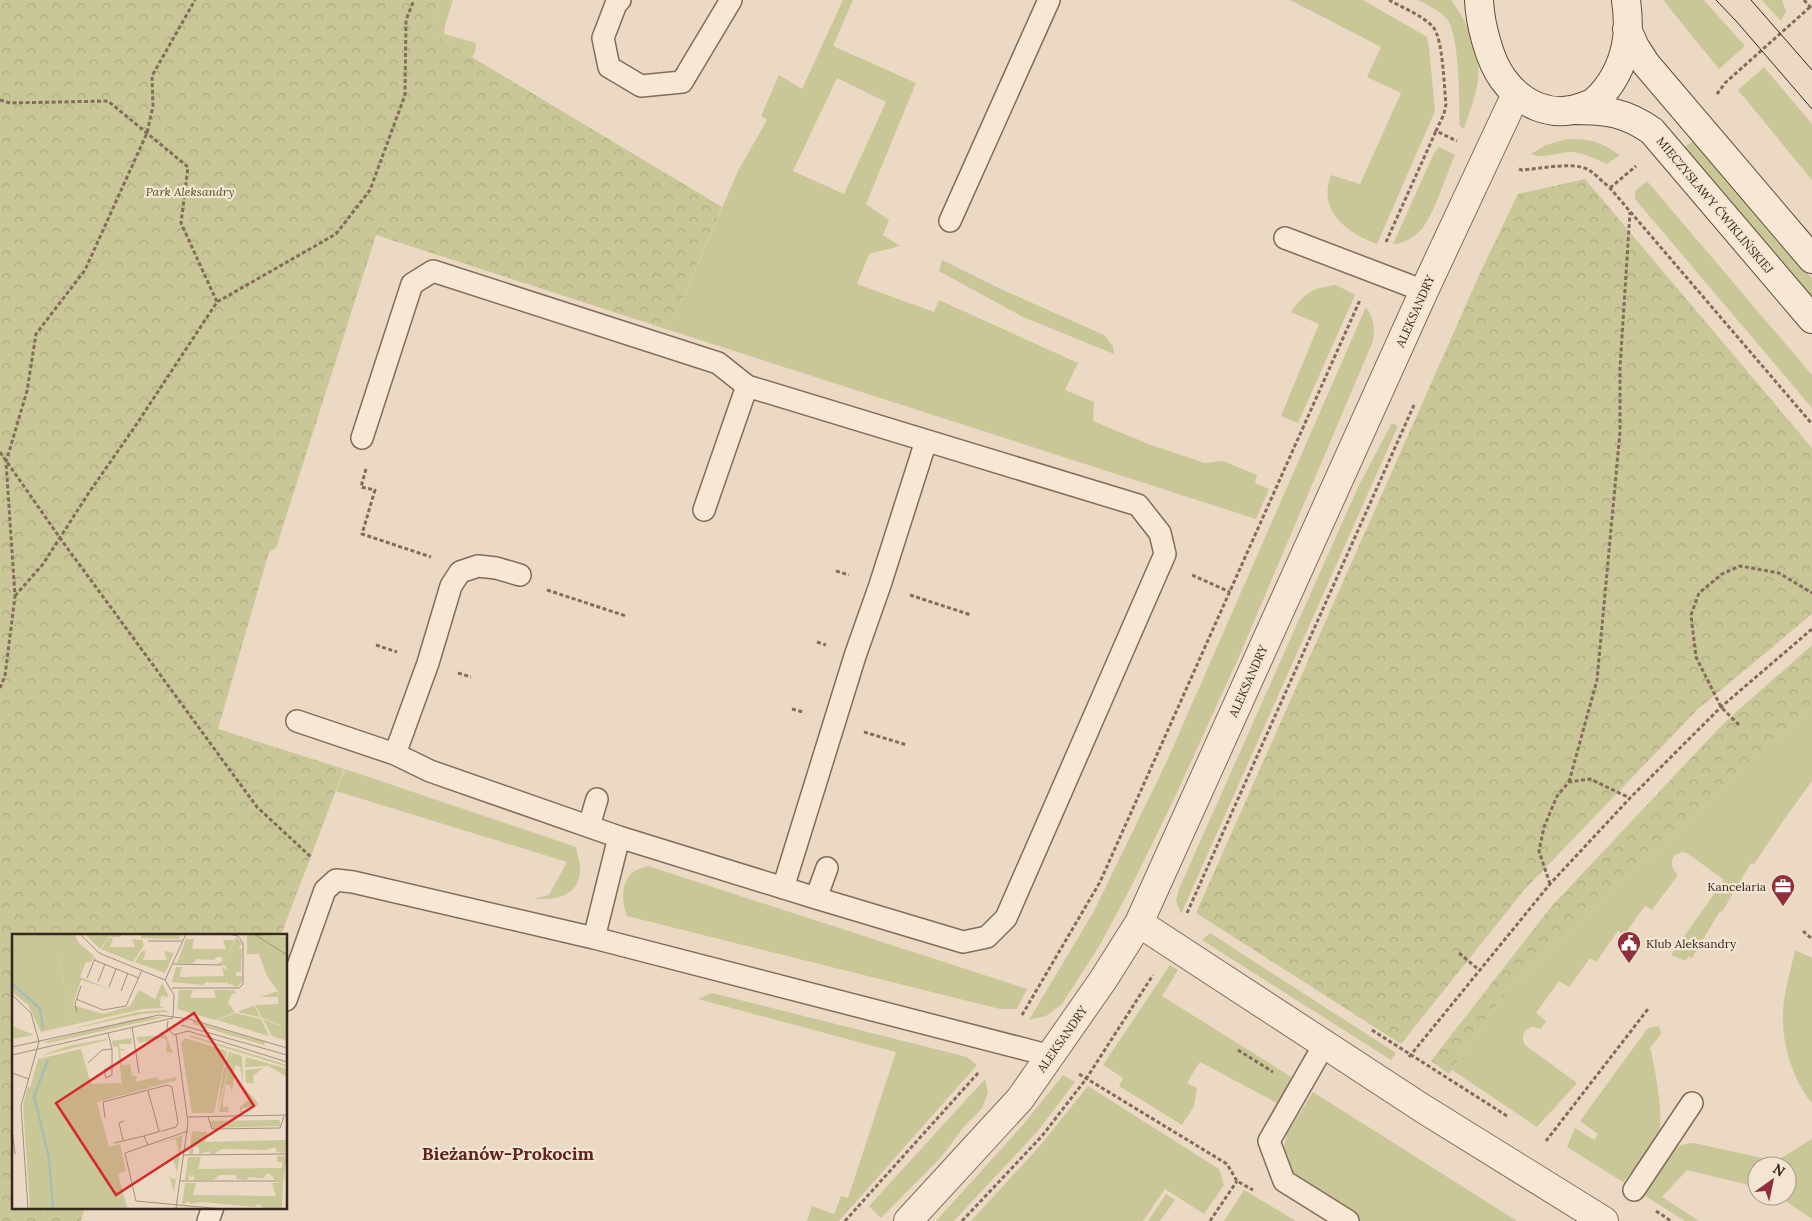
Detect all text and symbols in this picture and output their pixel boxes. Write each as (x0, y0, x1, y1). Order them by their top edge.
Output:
street label: MIECZYSŁAWY ĆWIKLIŃSKIEJ (1653, 134, 1777, 277)
park label: Park Aleksandry (146, 184, 234, 199)
street label: ALEKSANDRY (1392, 272, 1438, 350)
street label: ALEKSANDRY (1225, 642, 1271, 720)
office icon: Kancelaria (1770, 873, 1796, 907)
place label: Kancelaria (1707, 879, 1766, 894)
public building icon: Klub Aleksandry (1616, 930, 1642, 964)
inset map (12, 934, 288, 1208)
place label: Klub Aleksandry (1646, 936, 1737, 951)
street label: ALEKSANDRY (1033, 1003, 1091, 1076)
district label: Bieżanów-Prokocim (422, 1142, 595, 1165)
north arrow (1747, 1156, 1797, 1206)
text: N (1770, 1160, 1789, 1181)

